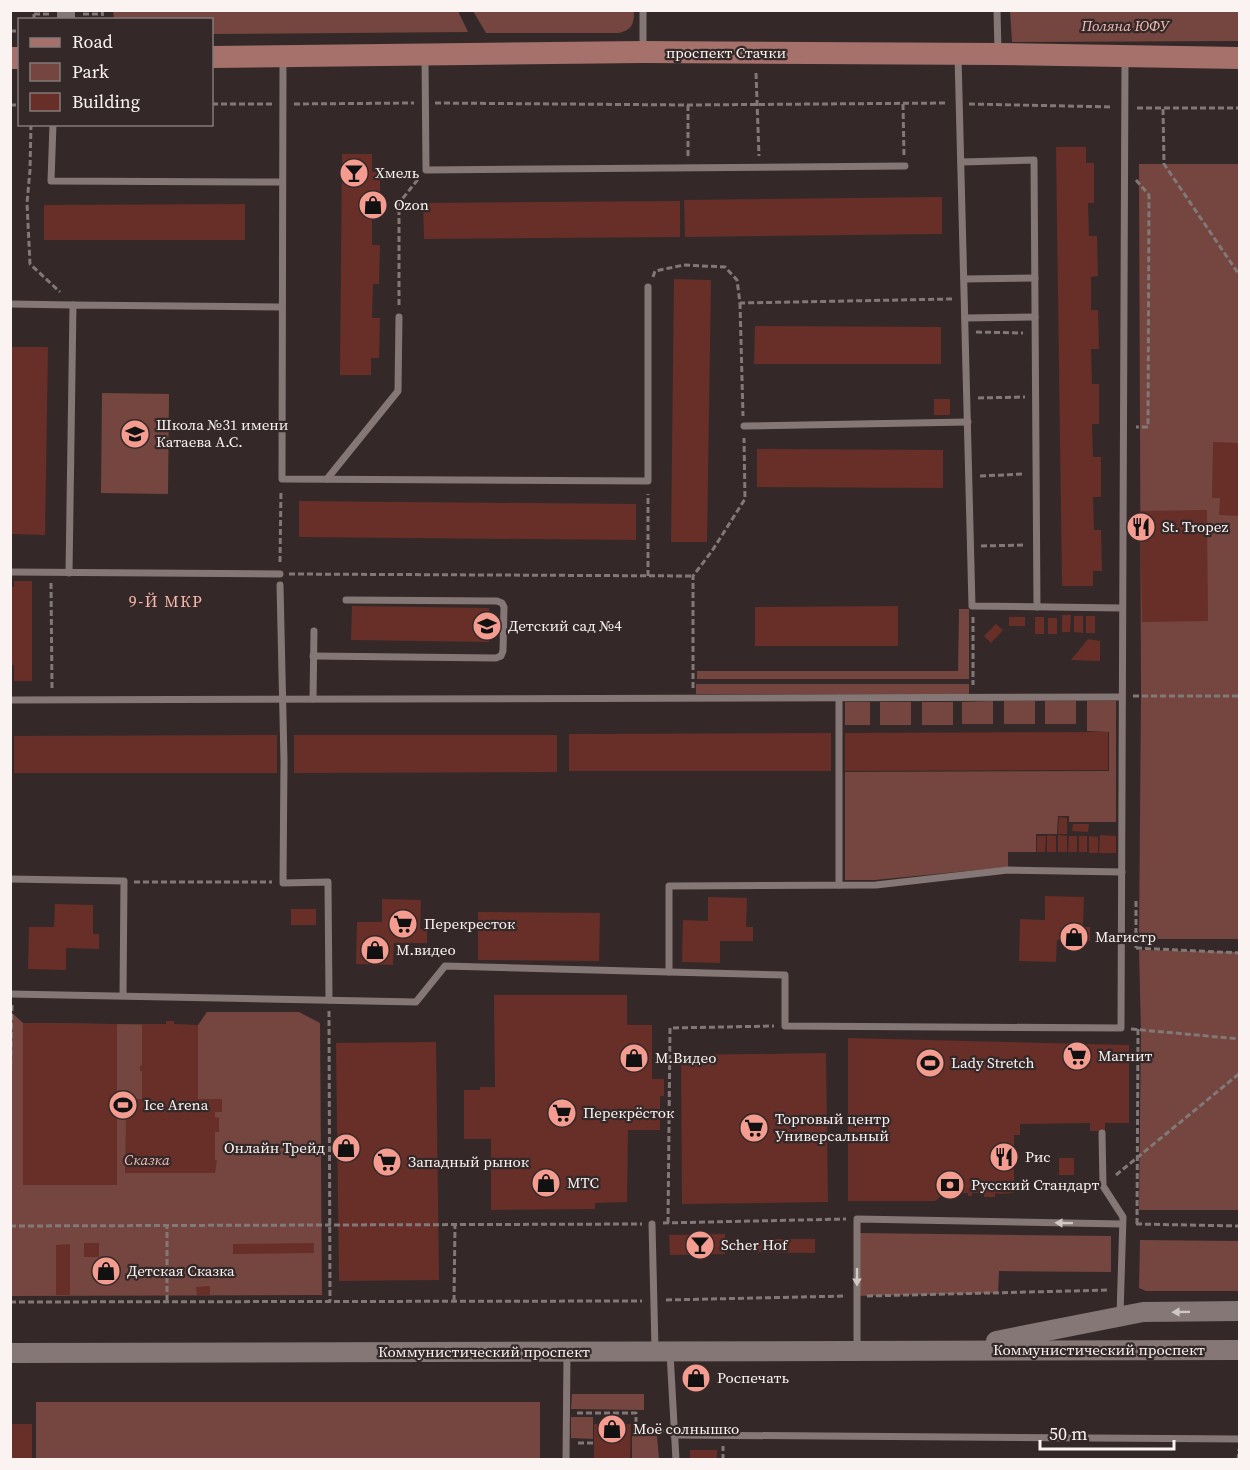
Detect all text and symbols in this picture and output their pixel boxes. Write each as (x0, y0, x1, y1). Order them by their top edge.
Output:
park label: Поляна ЮФУ (1080, 15, 1171, 36)
legend (18, 18, 213, 126)
text: Road (72, 29, 113, 54)
street label: проспект Стачки (666, 42, 786, 63)
text: Park (72, 59, 109, 84)
text: Building (72, 89, 140, 114)
bar icon: Хмель (338, 157, 370, 189)
place label: Хмель (375, 162, 420, 183)
shop icon: Ozon (357, 189, 389, 221)
place label: Ozon (394, 194, 429, 215)
place label: Школа №31 имени Катаева А.С. (156, 414, 289, 452)
school or university icon: Школа №31 имени Катаева А.С. (119, 418, 151, 450)
restaurant icon: St. Tropez (1125, 511, 1157, 543)
place label: St. Tropez (1162, 516, 1228, 537)
district label: 9-Й МКР (129, 590, 203, 612)
school or university icon: Детский сад №4 (471, 610, 503, 642)
place label: Детский сад №4 (508, 615, 622, 636)
supermarket icon: Перекресток (387, 908, 419, 940)
place label: Перекресток (424, 913, 516, 934)
shop icon: Магистр (1058, 921, 1090, 953)
place label: Магистр (1095, 926, 1156, 947)
shop icon: М.видео (359, 934, 391, 966)
place label: М.видео (396, 939, 456, 960)
supermarket icon: Магнит (1061, 1040, 1093, 1072)
shop icon: М.Видео (618, 1042, 650, 1074)
place label: Магнит (1098, 1045, 1153, 1066)
place label: М.Видео (655, 1047, 716, 1068)
sports icon: Lady Stretch (914, 1047, 946, 1079)
place label: Lady Stretch (951, 1052, 1034, 1073)
sports icon: Ice Arena (107, 1089, 139, 1121)
place label: Ice Arena (144, 1094, 209, 1115)
supermarket icon: Перекрёсток (546, 1097, 578, 1129)
place label: Перекрёсток (583, 1102, 675, 1123)
place label: Торговый центр Универсальный (775, 1108, 890, 1146)
supermarket icon: Торговый центр Универсальный (738, 1112, 770, 1144)
shop icon: Онлайн Трейд (330, 1132, 362, 1164)
place label: Онлайн Трейд (224, 1137, 325, 1158)
restaurant icon: Рис (988, 1141, 1020, 1173)
supermarket icon: Западный рынок (371, 1146, 403, 1178)
place label: Рис (1025, 1146, 1051, 1167)
park label: Сказка (124, 1149, 170, 1170)
place label: Западный рынок (408, 1151, 530, 1172)
shop icon: МТС (530, 1167, 562, 1199)
bank icon: Русский Стандарт (934, 1169, 966, 1201)
place label: МТС (567, 1172, 599, 1193)
place label: Русский Стандарт (971, 1174, 1100, 1195)
one-way arrow (1054, 1218, 1073, 1227)
bar icon: Scher Hof (684, 1229, 716, 1261)
place label: Scher Hof (721, 1234, 789, 1255)
shop icon: Детская Сказка (90, 1255, 122, 1287)
place label: Детская Сказка (127, 1260, 235, 1281)
one-way arrow (852, 1268, 862, 1287)
one-way arrow (1172, 1307, 1191, 1317)
street label: Коммунистический проспект (993, 1339, 1205, 1360)
street label: Коммунистический проспект (378, 1341, 590, 1362)
shop icon: Роспечать (680, 1362, 712, 1394)
place label: Роспечать (717, 1367, 789, 1388)
shop icon: Моё солнышко (596, 1413, 628, 1445)
scale bar (1040, 1413, 1174, 1451)
place label: Моё солнышко (633, 1418, 739, 1439)
text: 50 m (1049, 1421, 1087, 1446)

